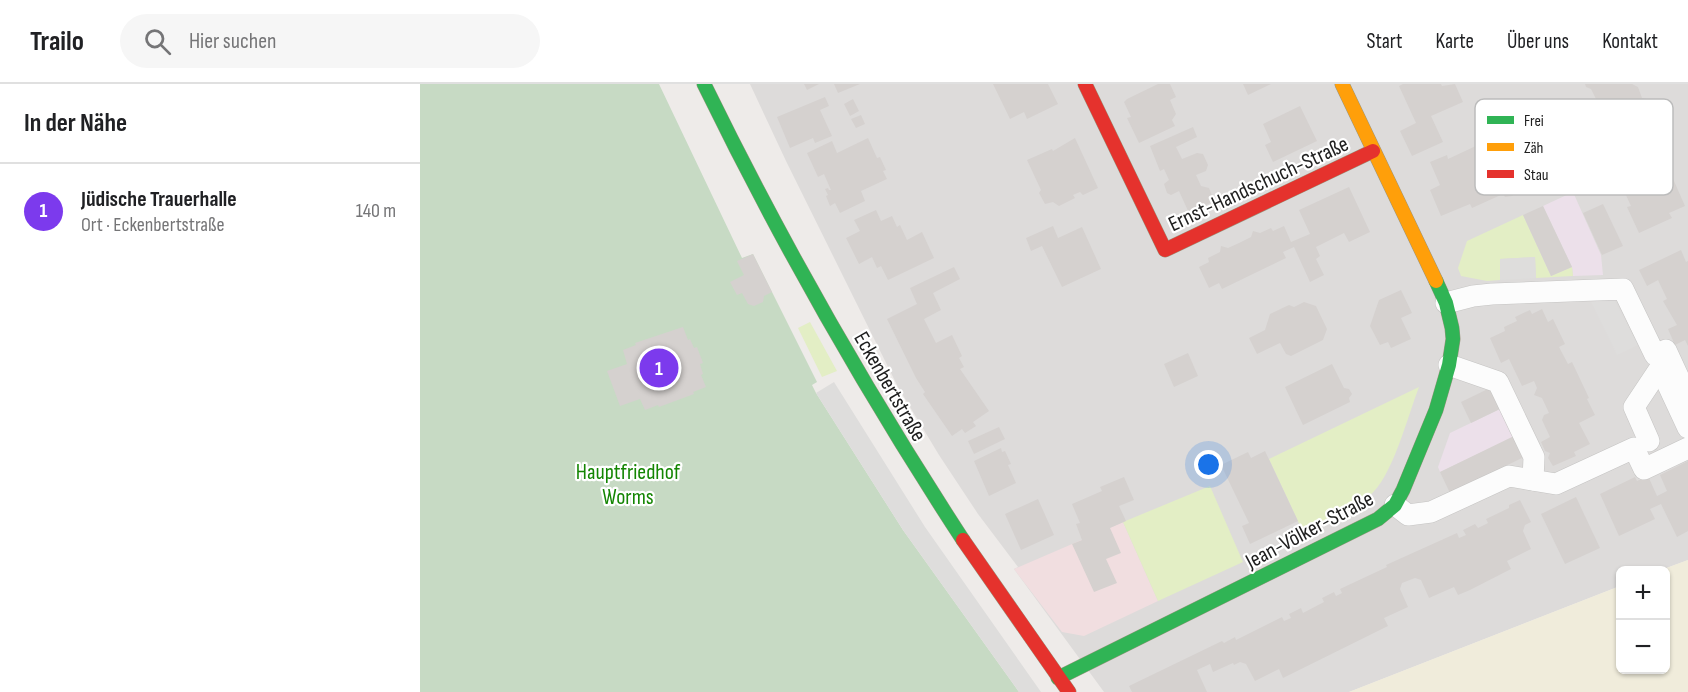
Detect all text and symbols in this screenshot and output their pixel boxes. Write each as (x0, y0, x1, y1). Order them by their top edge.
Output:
search box (120, 14, 540, 68)
text: Trailo (30, 25, 84, 58)
icon: search (141, 25, 174, 58)
text: Hier suchen (189, 28, 276, 55)
text: Start (1366, 29, 1403, 54)
text: Karte (1436, 29, 1474, 54)
text: Über uns (1507, 29, 1569, 54)
text: Kontakt (1602, 29, 1658, 54)
legend (1475, 99, 1673, 195)
text: In der Nähe (24, 108, 127, 139)
text: Frei (1524, 112, 1544, 131)
street label: Ernst-Handschuch-Straße (1164, 131, 1353, 238)
text: Zäh (1524, 139, 1543, 158)
text: Stau (1524, 166, 1549, 185)
text: Jüdische Trauerhalle (81, 186, 237, 213)
text: 1 (40, 199, 47, 223)
text: 140 m (356, 199, 396, 223)
text: Ort · Eckenbertstraße (81, 213, 224, 237)
street label: Eckenbertstraße (847, 327, 932, 446)
pin: 1 (640, 346, 678, 390)
your location (1194, 450, 1223, 479)
park label: Hauptfriedhof Worms (576, 459, 681, 511)
street label: Jean-Völker-Straße (1240, 485, 1378, 576)
map controls (1616, 566, 1670, 674)
button: + (1616, 566, 1670, 620)
button: − (1616, 620, 1670, 674)

